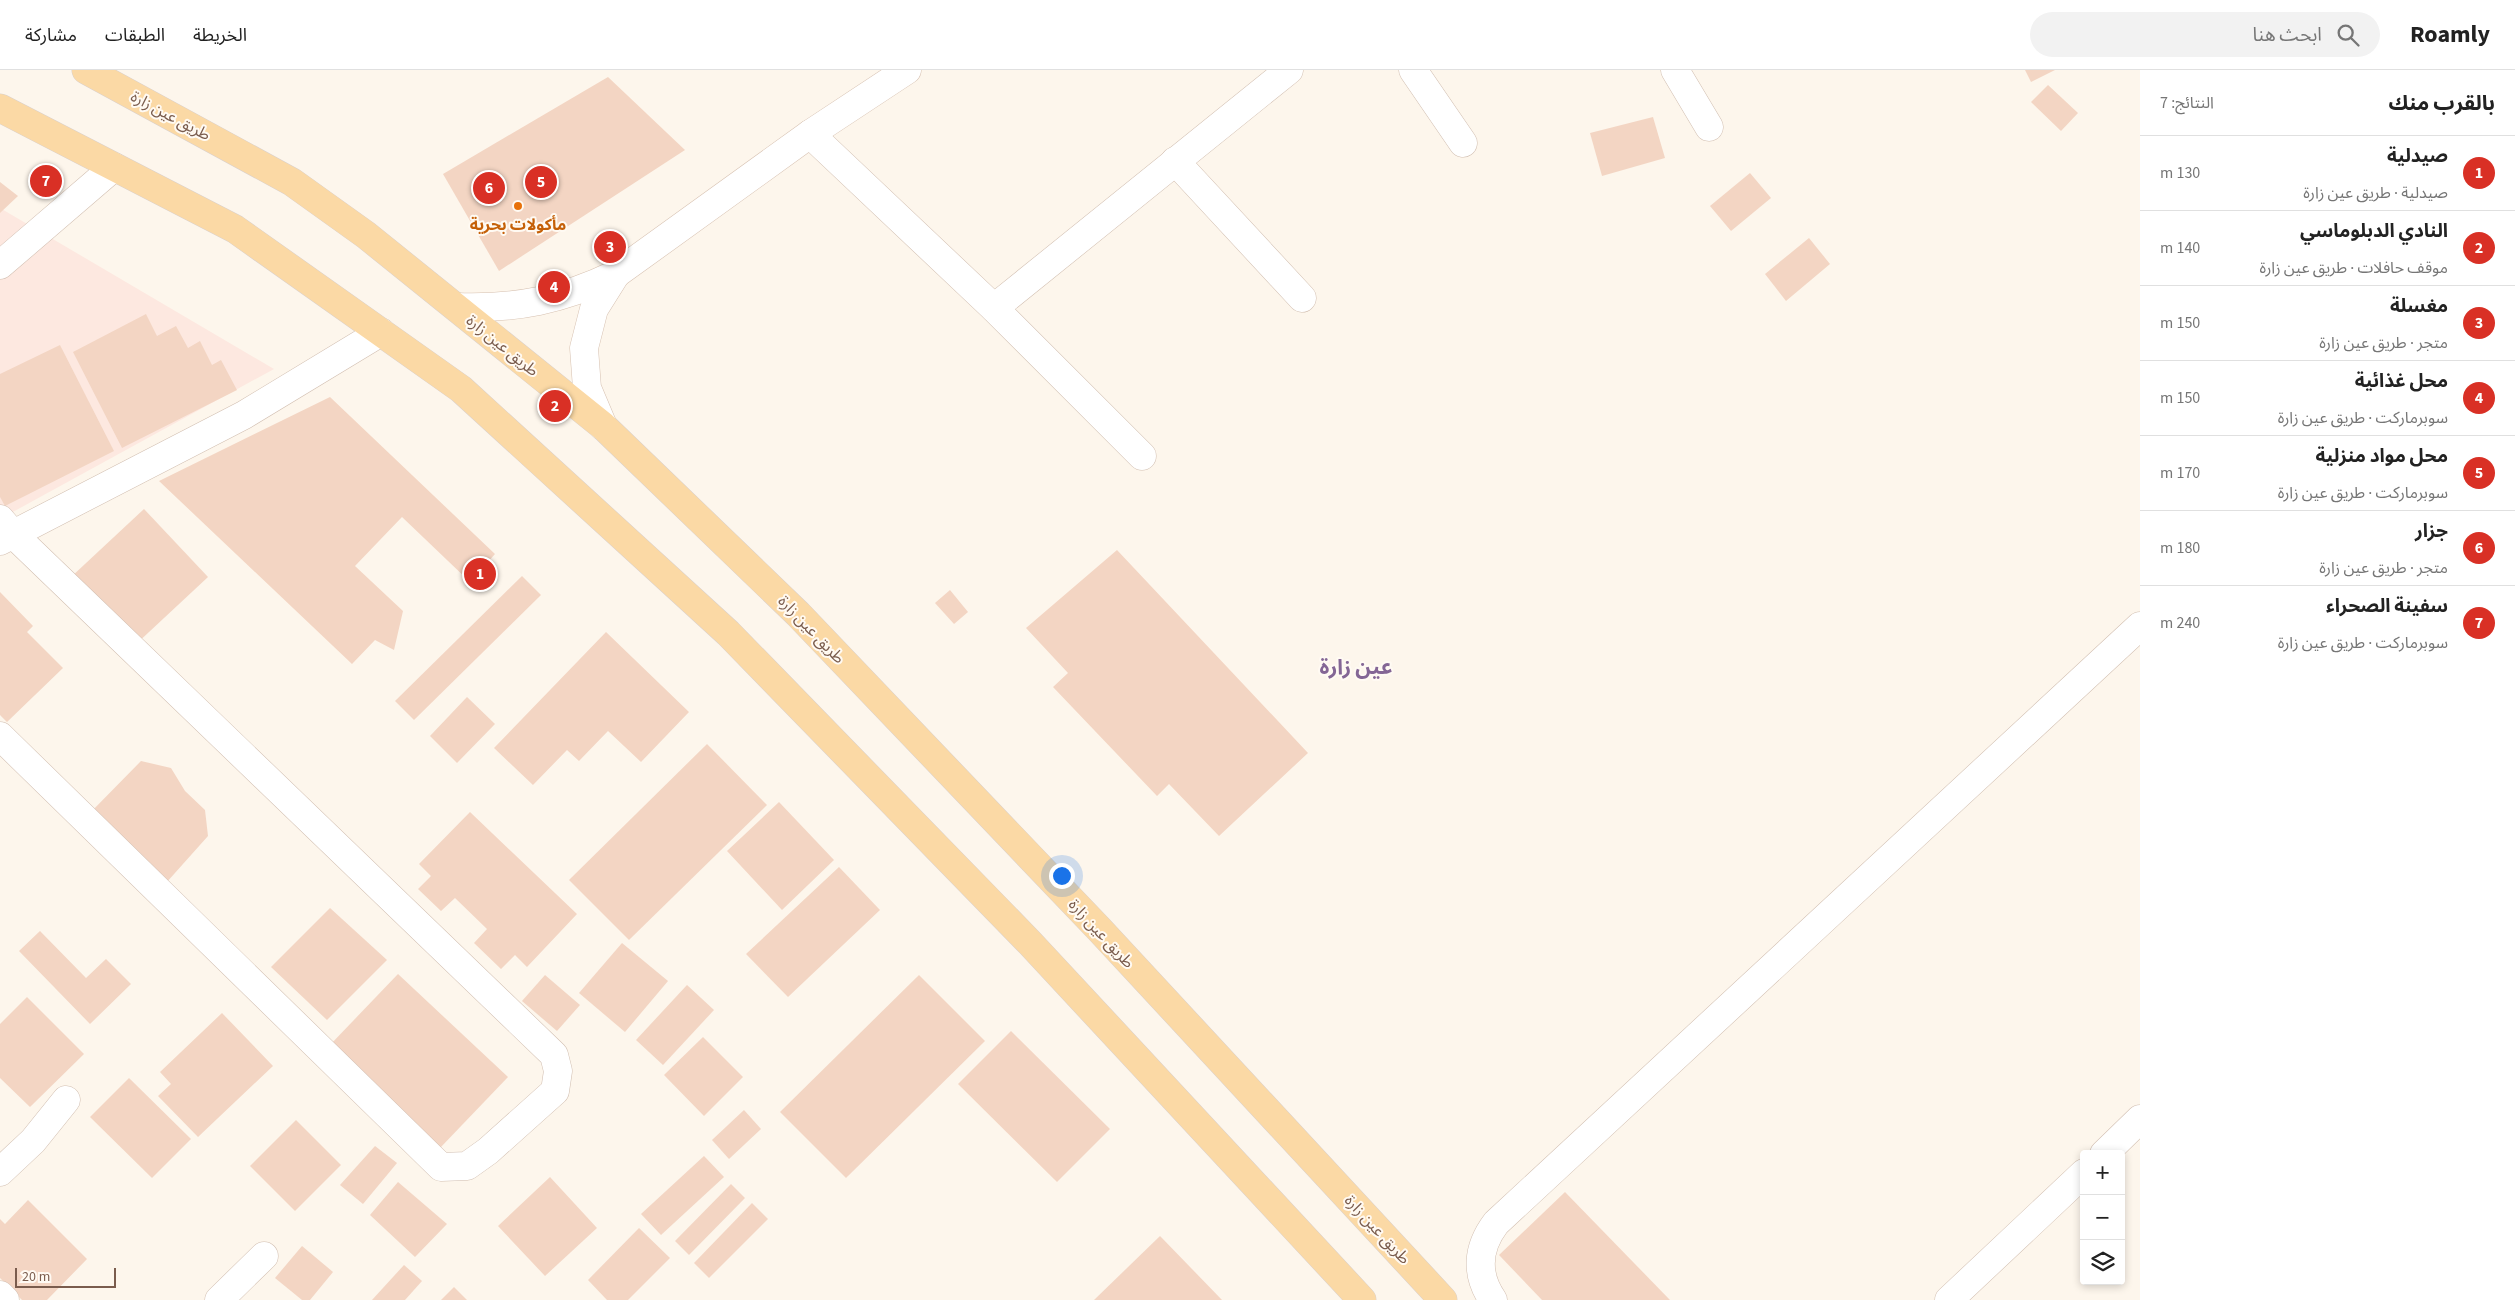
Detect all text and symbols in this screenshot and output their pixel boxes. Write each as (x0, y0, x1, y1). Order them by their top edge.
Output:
search box (2030, 12, 2380, 57)
text: Roamly (2410, 17, 2490, 52)
icon: search (2334, 21, 2362, 49)
text: ابحث هنا (2253, 22, 2322, 49)
text: مشاركة (25, 23, 77, 48)
text: الطبقات (105, 23, 165, 48)
text: الخريطة (193, 23, 247, 48)
street label: طريق عين زارة (127, 86, 214, 146)
text: بالقرب منك (2388, 88, 2495, 118)
text: النتائج: 7 (2160, 92, 2214, 114)
text: صيدلية (2387, 143, 2448, 170)
pin: 7 (30, 162, 62, 200)
text: 130 m (2160, 162, 2200, 184)
text: 1 (2475, 162, 2483, 184)
pin: 5 (525, 163, 557, 201)
pin: 6 (473, 169, 505, 207)
text: صيدلية · طريق عين زارة (2303, 182, 2448, 204)
marker: مأكولات بحرية (512, 200, 524, 212)
place label: مأكولات بحرية (470, 214, 566, 236)
text: النادي الدبلوماسي (2300, 218, 2448, 245)
pin: 3 (594, 228, 626, 266)
text: 140 m (2160, 237, 2200, 259)
text: 2 (2475, 237, 2483, 259)
text: موقف حافلات · طريق عين زارة (2260, 257, 2448, 279)
pin: 4 (538, 268, 570, 306)
text: مغسلة (2390, 293, 2448, 320)
street label: طريق عين زارة (461, 310, 543, 382)
text: 150 m (2160, 312, 2200, 334)
text: 3 (2475, 312, 2483, 334)
text: متجر · طريق عين زارة (2319, 332, 2448, 354)
text: محل غذائية (2355, 368, 2448, 395)
pin: 2 (539, 387, 571, 425)
text: 150 m (2160, 387, 2200, 409)
text: 4 (2475, 387, 2483, 409)
text: سوبرماركت · طريق عين زارة (2278, 407, 2448, 429)
text: محل مواد منزلية (2315, 443, 2448, 470)
text: 170 m (2160, 462, 2200, 484)
text: 5 (2475, 462, 2483, 484)
text: سوبرماركت · طريق عين زارة (2278, 482, 2448, 504)
text: جزار (2415, 518, 2448, 545)
text: 180 m (2160, 537, 2200, 559)
text: 6 (2475, 537, 2483, 559)
pin: 1 (464, 555, 496, 593)
text: متجر · طريق عين زارة (2319, 557, 2448, 579)
street label: طريق عين زارة (773, 591, 850, 669)
text: سفينة الصحراء (2326, 593, 2448, 620)
text: 240 m (2160, 612, 2200, 634)
text: 7 (2475, 612, 2483, 634)
text: سوبرماركت · طريق عين زارة (2278, 632, 2448, 654)
district label: عين زارة (1320, 652, 1392, 682)
your location (1049, 863, 1075, 889)
street label: طريق عين زارة (1063, 894, 1139, 973)
map controls (2080, 1150, 2125, 1285)
button: + (2080, 1150, 2125, 1195)
street label: طريق عين زارة (1339, 1190, 1415, 1269)
button: − (2080, 1195, 2125, 1240)
button: layers (2080, 1240, 2125, 1285)
scale bar (15, 1265, 116, 1288)
text: 20 m (22, 1267, 50, 1287)

